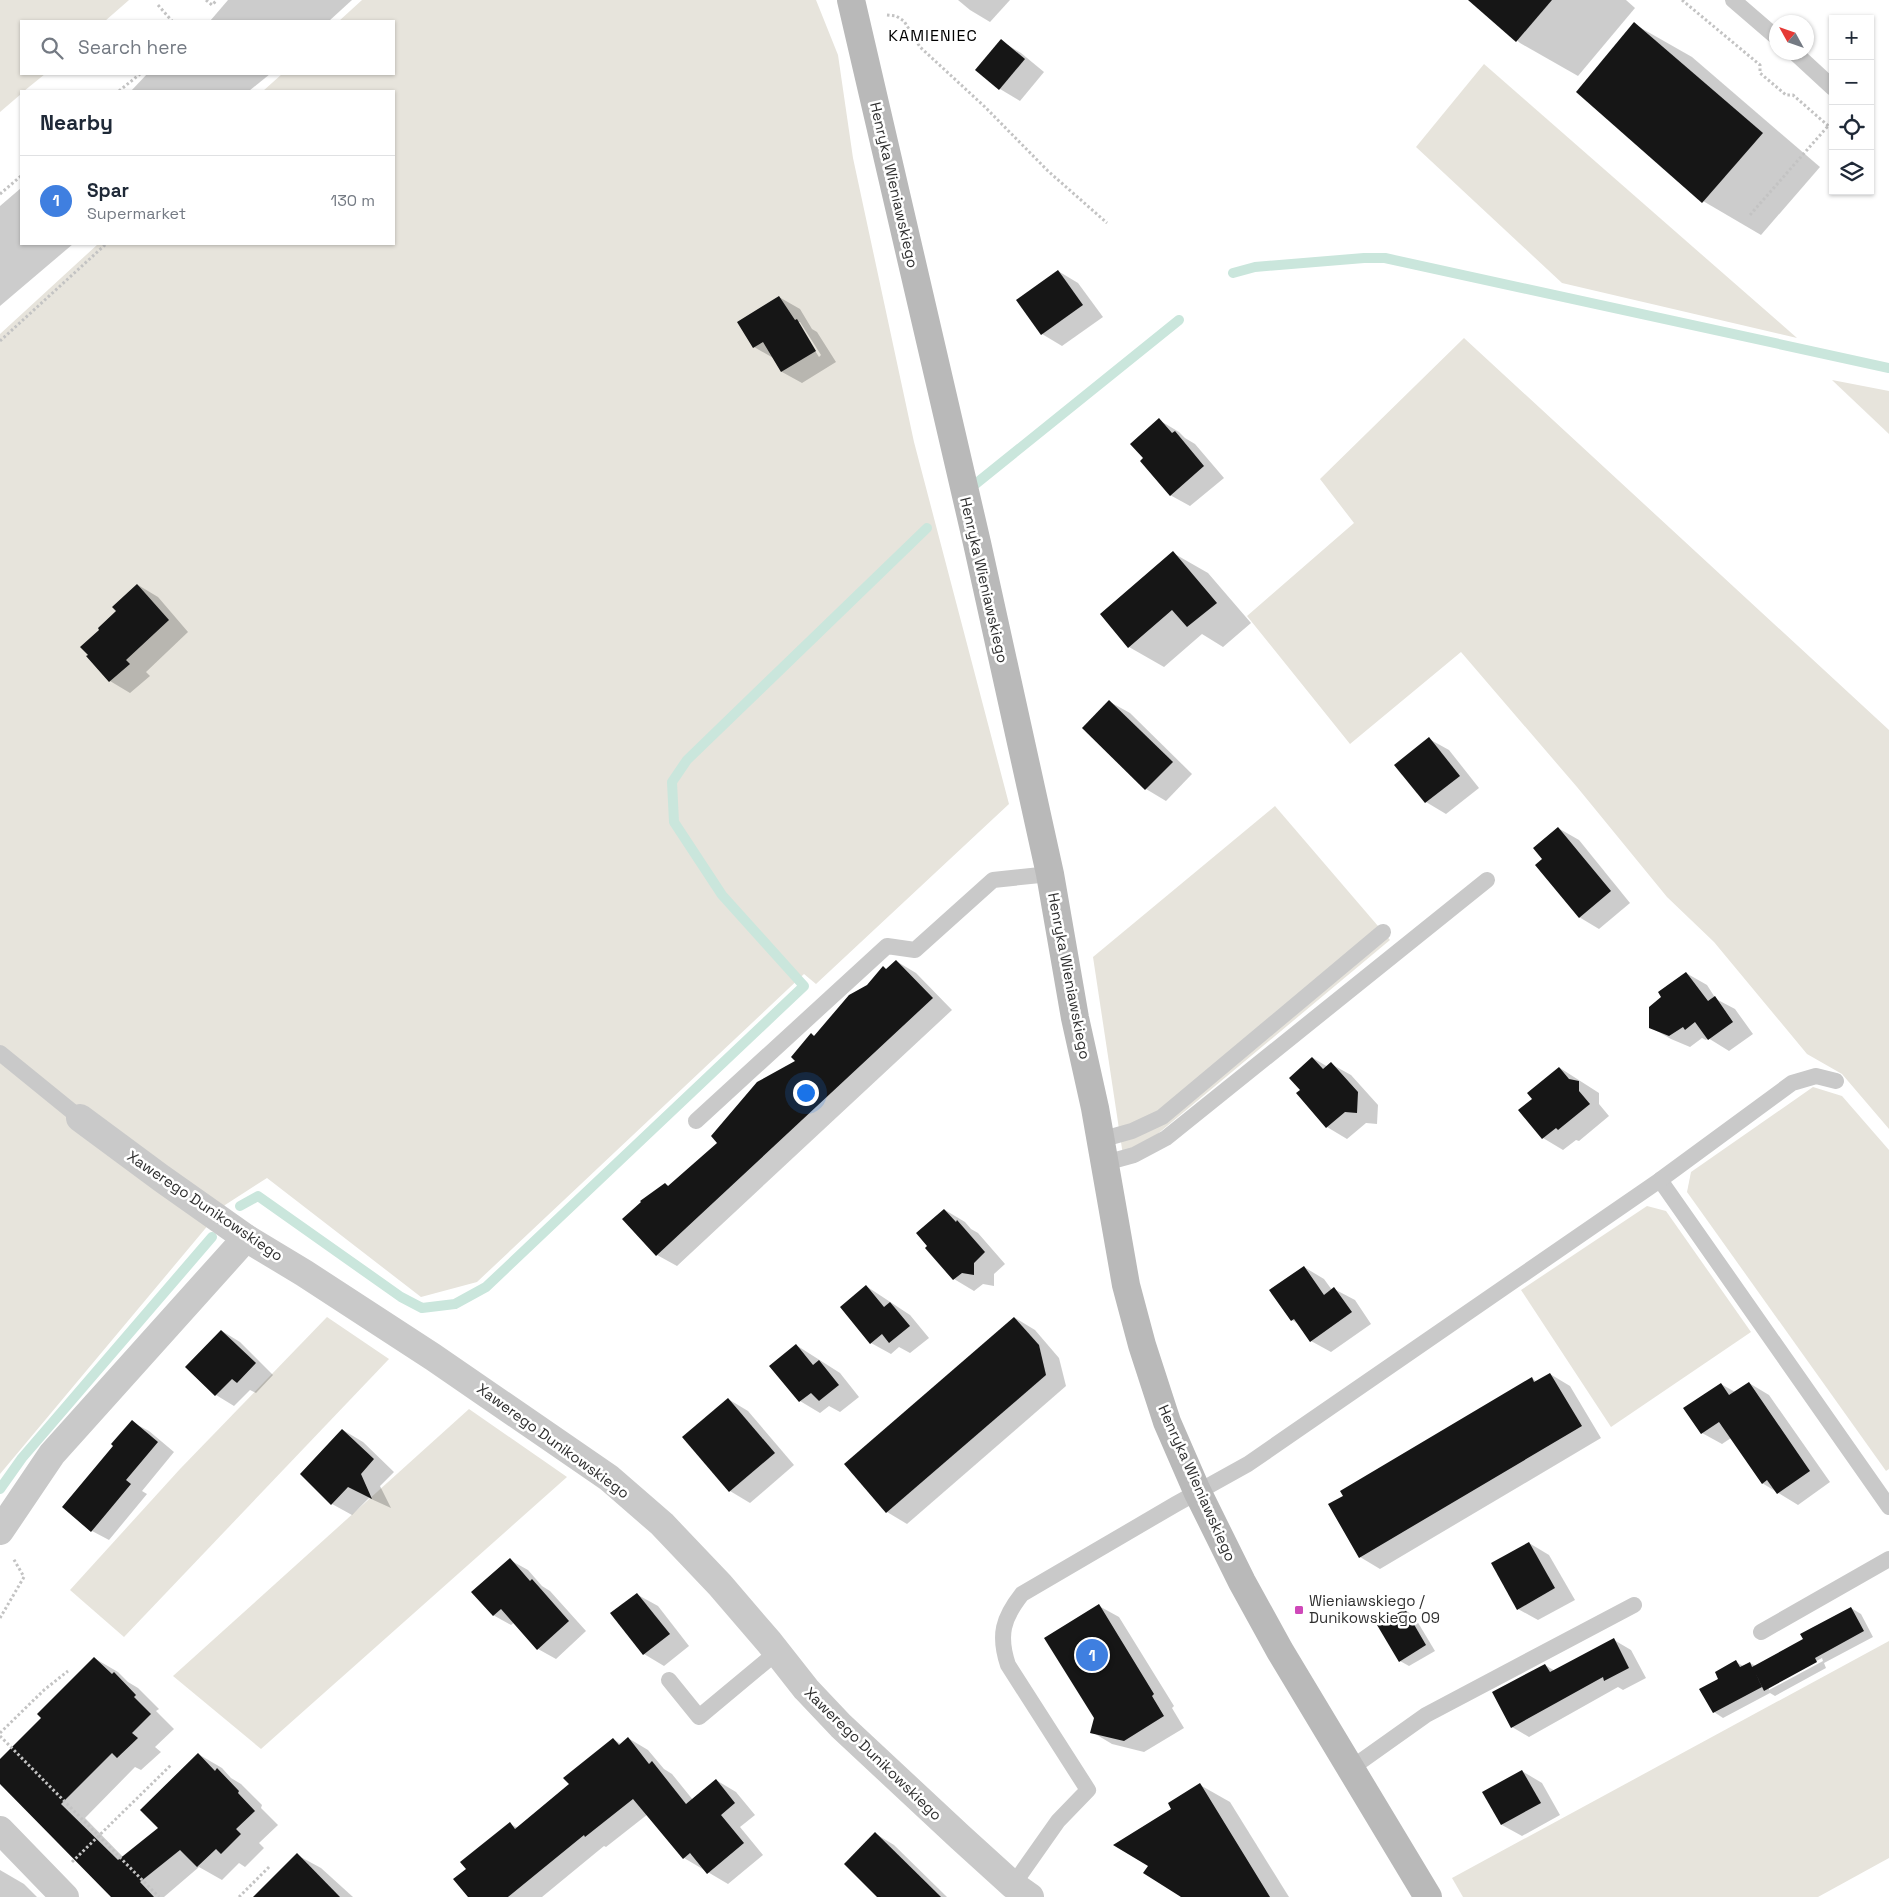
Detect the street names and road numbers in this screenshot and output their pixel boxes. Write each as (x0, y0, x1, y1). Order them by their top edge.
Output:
street label: Henryka Wieniawskiego (866, 100, 923, 270)
street label: Henryka Wieniawskiego (956, 495, 1013, 665)
street label: Henryka Wieniawskiego (1044, 891, 1095, 1061)
street label: Xawerego Dunikowskiego (124, 1146, 287, 1265)
street label: Xawerego Dunikowskiego (473, 1379, 633, 1502)
street label: Henryka Wieniawskiego (1154, 1402, 1241, 1564)
street label: Xawerego Dunikowskiego (801, 1683, 946, 1824)

